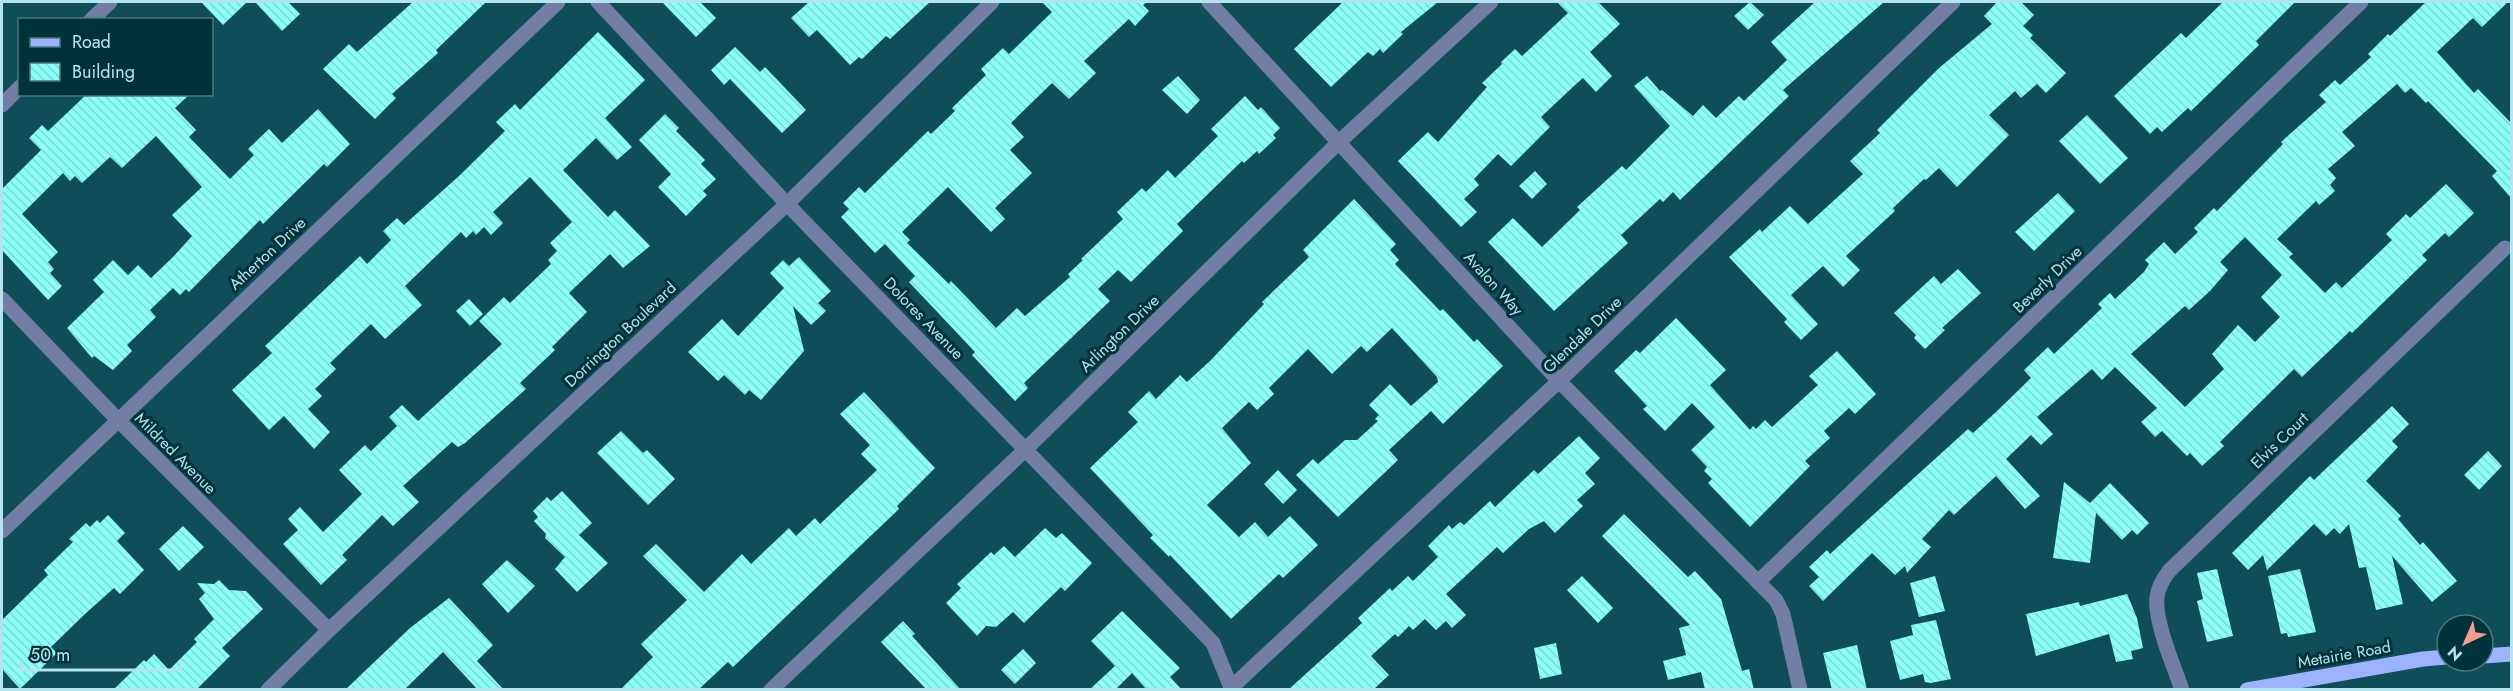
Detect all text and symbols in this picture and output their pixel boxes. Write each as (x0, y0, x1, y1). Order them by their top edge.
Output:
legend (18, 18, 213, 96)
text: Road (72, 29, 111, 55)
text: Building (72, 59, 135, 85)
street label: Atherton Drive (224, 212, 311, 295)
street label: Beverly Drive (2008, 240, 2087, 318)
street label: Avalon Way (1459, 246, 1529, 321)
street label: Dolores Avenue (878, 272, 969, 365)
street label: Dorrington Boulevard (559, 276, 681, 392)
street label: Arlington Drive (1074, 289, 1164, 377)
street label: Glendale Drive (1538, 291, 1627, 378)
street label: Mildred Avenue (130, 407, 222, 499)
street label: Elvis Court (2245, 407, 2313, 474)
north arrow (2435, 613, 2495, 673)
scale bar (21, 634, 182, 672)
street label: Metairie Road (2296, 635, 2392, 674)
text: N (2442, 641, 2467, 666)
text: 50 m (30, 642, 70, 668)

